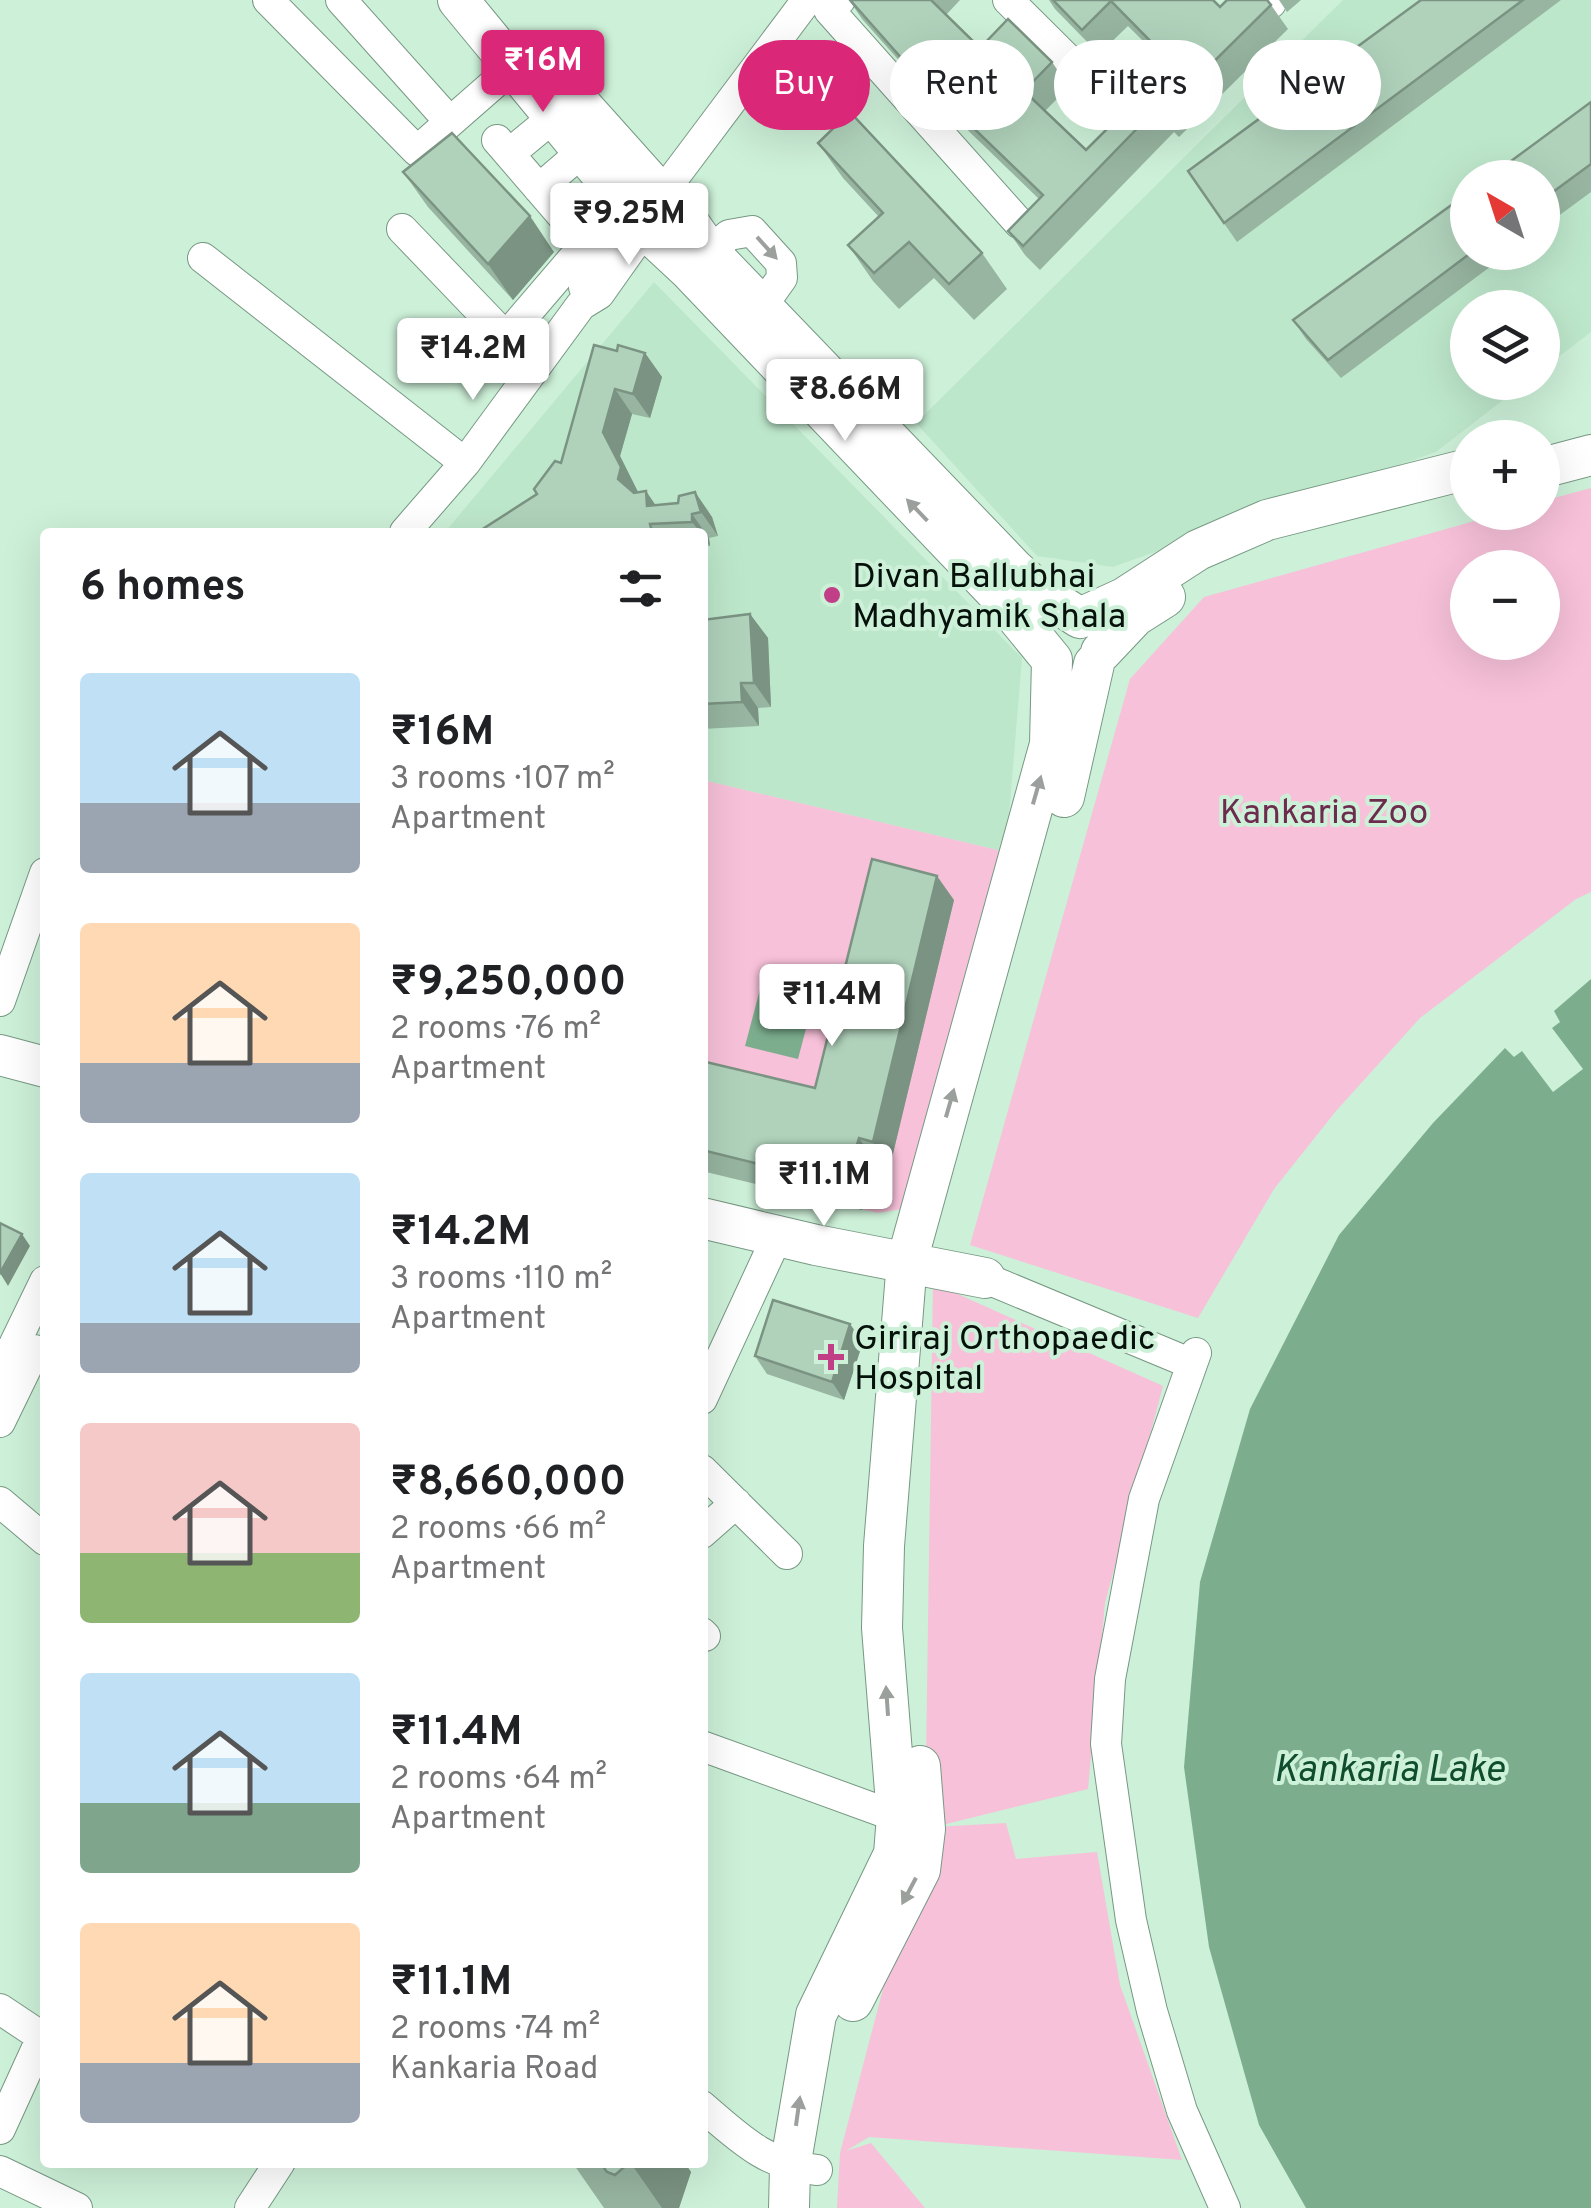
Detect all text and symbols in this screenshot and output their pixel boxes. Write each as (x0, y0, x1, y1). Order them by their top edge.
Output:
pin: ₹16M (484, 30, 602, 115)
chip: Buy (738, 40, 870, 130)
chip: Rent (890, 40, 1034, 130)
chip: Filters (1054, 40, 1223, 130)
chip: New (1243, 40, 1381, 130)
text: ₹16M (503, 42, 583, 82)
north arrow (1450, 160, 1560, 270)
map controls (1450, 160, 1560, 660)
pin: ₹9.25M (548, 183, 710, 268)
text: ₹9.25M (572, 195, 686, 235)
one-way arrow (755, 235, 778, 259)
button: layers (1450, 290, 1560, 400)
pin: ₹14.2M (392, 318, 554, 403)
text: ₹14.2M (419, 330, 527, 370)
pin: ₹8.66M (764, 359, 926, 444)
text: ₹8.66M (788, 371, 902, 411)
button: + (1450, 420, 1560, 530)
one-way arrow (906, 498, 929, 522)
button: − (1450, 550, 1560, 660)
place label: Divan Ballubhai Madhyamik Shala (852, 556, 1126, 640)
icon: filters (613, 561, 668, 616)
text: 6 homes (80, 562, 245, 615)
marker: Divan Ballubhai Madhyamik Shala (821, 584, 843, 606)
text: ₹16M (390, 707, 494, 760)
icon: home (160, 713, 280, 833)
text: 3 rooms · 107 m² (390, 760, 615, 800)
one-way arrow (1030, 774, 1046, 805)
park label: Kankaria Zoo (1220, 792, 1428, 836)
text: Apartment (390, 800, 546, 840)
text: ₹9,250,000 (390, 957, 626, 1010)
icon: home (160, 963, 280, 1083)
pin: ₹11.4M (751, 964, 913, 1049)
text: ₹11.4M (781, 976, 883, 1016)
text: 2 rooms · 76 m² (390, 1010, 601, 1050)
text: Apartment (390, 1050, 546, 1090)
one-way arrow (943, 1087, 959, 1118)
pin: ₹11.1M (743, 1144, 905, 1229)
text: ₹11.1M (777, 1156, 871, 1196)
text: ₹14.2M (390, 1207, 531, 1260)
icon: home (160, 1213, 280, 1333)
text: 3 rooms · 110 m² (390, 1260, 612, 1300)
text: Apartment (390, 1300, 546, 1340)
place label: Giriraj Orthopaedic Hospital (854, 1318, 1155, 1402)
marker: Giriraj Orthopaedic Hospital (818, 1344, 844, 1370)
text: ₹8,660,000 (390, 1457, 626, 1510)
icon: home (160, 1463, 280, 1583)
text: 2 rooms · 66 m² (390, 1510, 606, 1550)
text: Apartment (390, 1550, 546, 1590)
one-way arrow (878, 1685, 894, 1717)
text: ₹11.4M (390, 1707, 523, 1760)
icon: home (160, 1713, 280, 1833)
water label: Kankaria Lake (1274, 1747, 1505, 1796)
text: 2 rooms · 64 m² (390, 1760, 607, 1800)
text: Apartment (390, 1800, 546, 1840)
one-way arrow (901, 1876, 918, 1905)
text: ₹11.1M (390, 1957, 512, 2010)
icon: home (160, 1963, 280, 2083)
text: 2 rooms · 74 m² (390, 2010, 600, 2050)
text: Kankaria Road (390, 2050, 598, 2090)
one-way arrow (791, 2095, 806, 2126)

